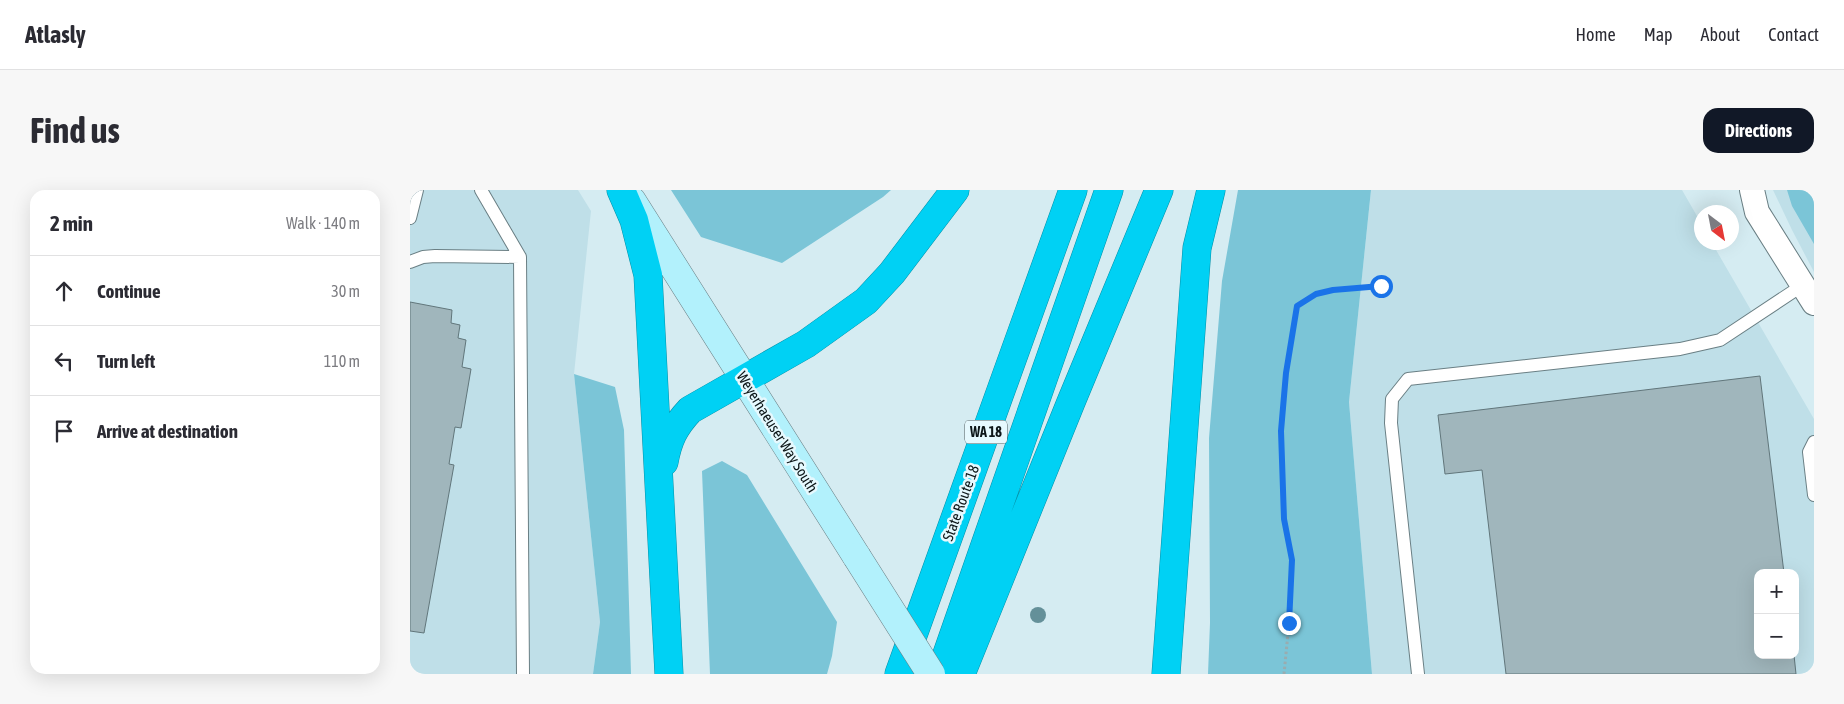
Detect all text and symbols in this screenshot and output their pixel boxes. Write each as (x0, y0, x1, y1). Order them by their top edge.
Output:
text: Atlasly (25, 21, 86, 48)
text: Home (1576, 24, 1616, 45)
text: Map (1644, 24, 1673, 45)
text: About (1701, 24, 1740, 45)
text: Contact (1768, 24, 1819, 45)
button: Directions (1703, 108, 1814, 153)
text: Find us (30, 110, 120, 150)
north arrow (1694, 205, 1739, 250)
text: 2 min (50, 211, 93, 235)
text: Walk · 140 m (286, 214, 360, 232)
route start (1370, 275, 1393, 298)
icon: ahead (50, 277, 78, 305)
text: Continue (97, 280, 161, 302)
text: 30 m (331, 282, 360, 300)
icon: left (50, 347, 78, 375)
text: Turn left (97, 350, 155, 372)
text: 110 m (324, 352, 360, 370)
street label: Weyerhaeuser Way South (733, 368, 821, 495)
icon: arrive (50, 417, 78, 445)
text: Arrive at destination (97, 420, 238, 442)
road number: WA 18 (965, 420, 1007, 443)
street label: State Route 18 (939, 463, 982, 543)
map controls (1754, 569, 1799, 659)
button: + (1754, 569, 1799, 614)
route end (1278, 612, 1301, 635)
button: − (1754, 614, 1799, 659)

